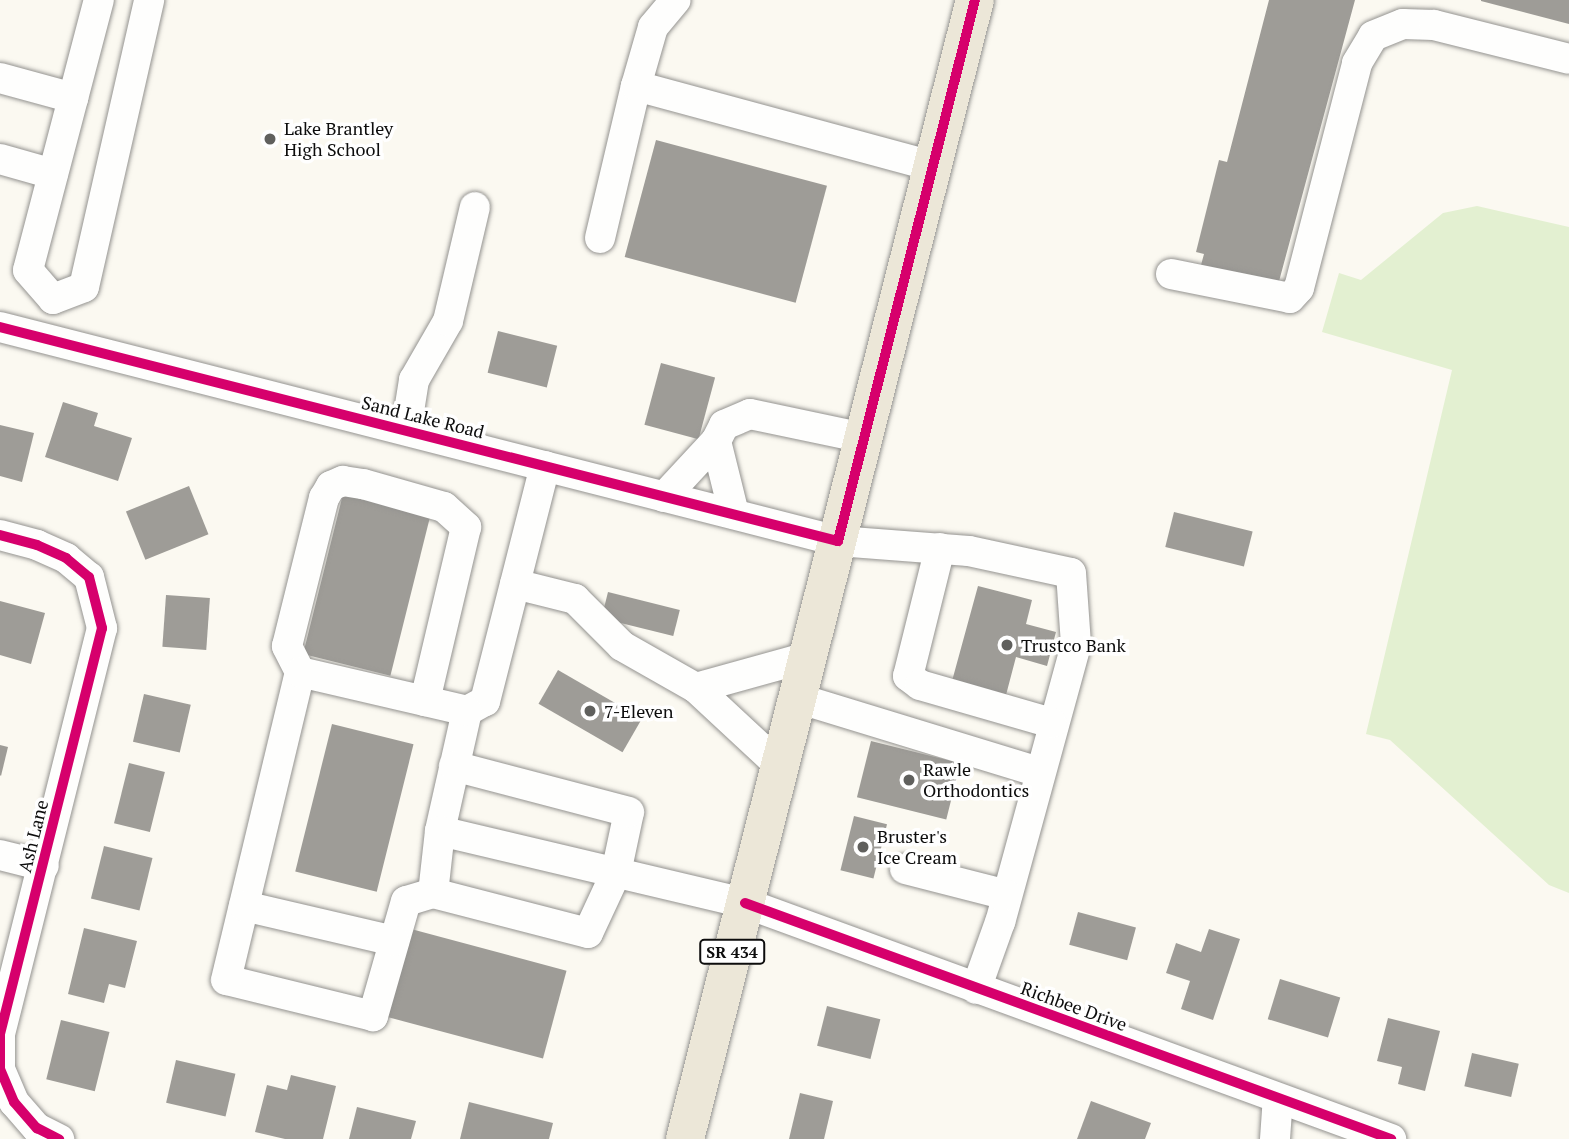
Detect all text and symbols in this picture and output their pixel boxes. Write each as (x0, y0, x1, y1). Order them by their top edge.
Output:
place label: Lake Brantley High School (284, 118, 393, 160)
marker: Lake Brantley High School (262, 131, 278, 147)
street label: Sand Lake Road (360, 391, 486, 443)
place label: Trustco Bank (1021, 634, 1126, 656)
marker: Trustco Bank (999, 637, 1015, 653)
place label: 7-Eleven (604, 700, 673, 722)
marker: 7-Eleven (582, 703, 598, 719)
place label: Rawle Orthodontics (923, 759, 1029, 802)
marker: Rawle Orthodontics (901, 772, 917, 788)
street label: Ash Lane (14, 798, 52, 874)
place label: Bruster's Ice Cream (877, 826, 957, 868)
marker: Bruster's Ice Cream (855, 839, 871, 855)
road number: SR 434 (699, 940, 765, 964)
street label: Richbee Drive (1018, 977, 1130, 1035)

